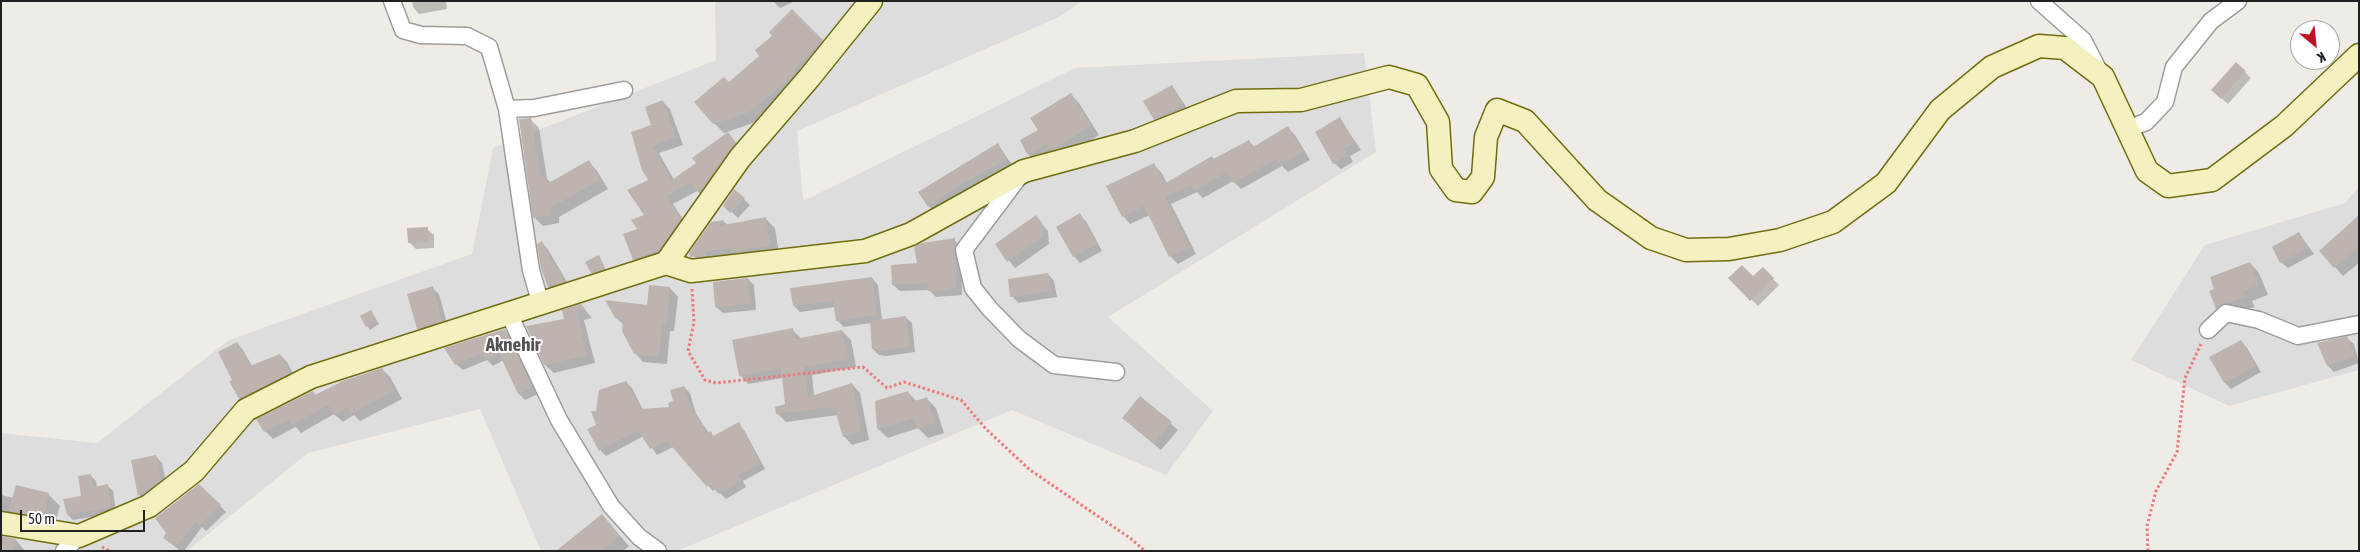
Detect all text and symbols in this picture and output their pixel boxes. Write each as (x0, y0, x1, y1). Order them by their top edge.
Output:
north arrow (2290, 20, 2340, 70)
text: K (2315, 49, 2328, 66)
district label: Aknehir (486, 334, 540, 356)
scale bar (22, 500, 148, 532)
text: 50 m (28, 510, 55, 527)

